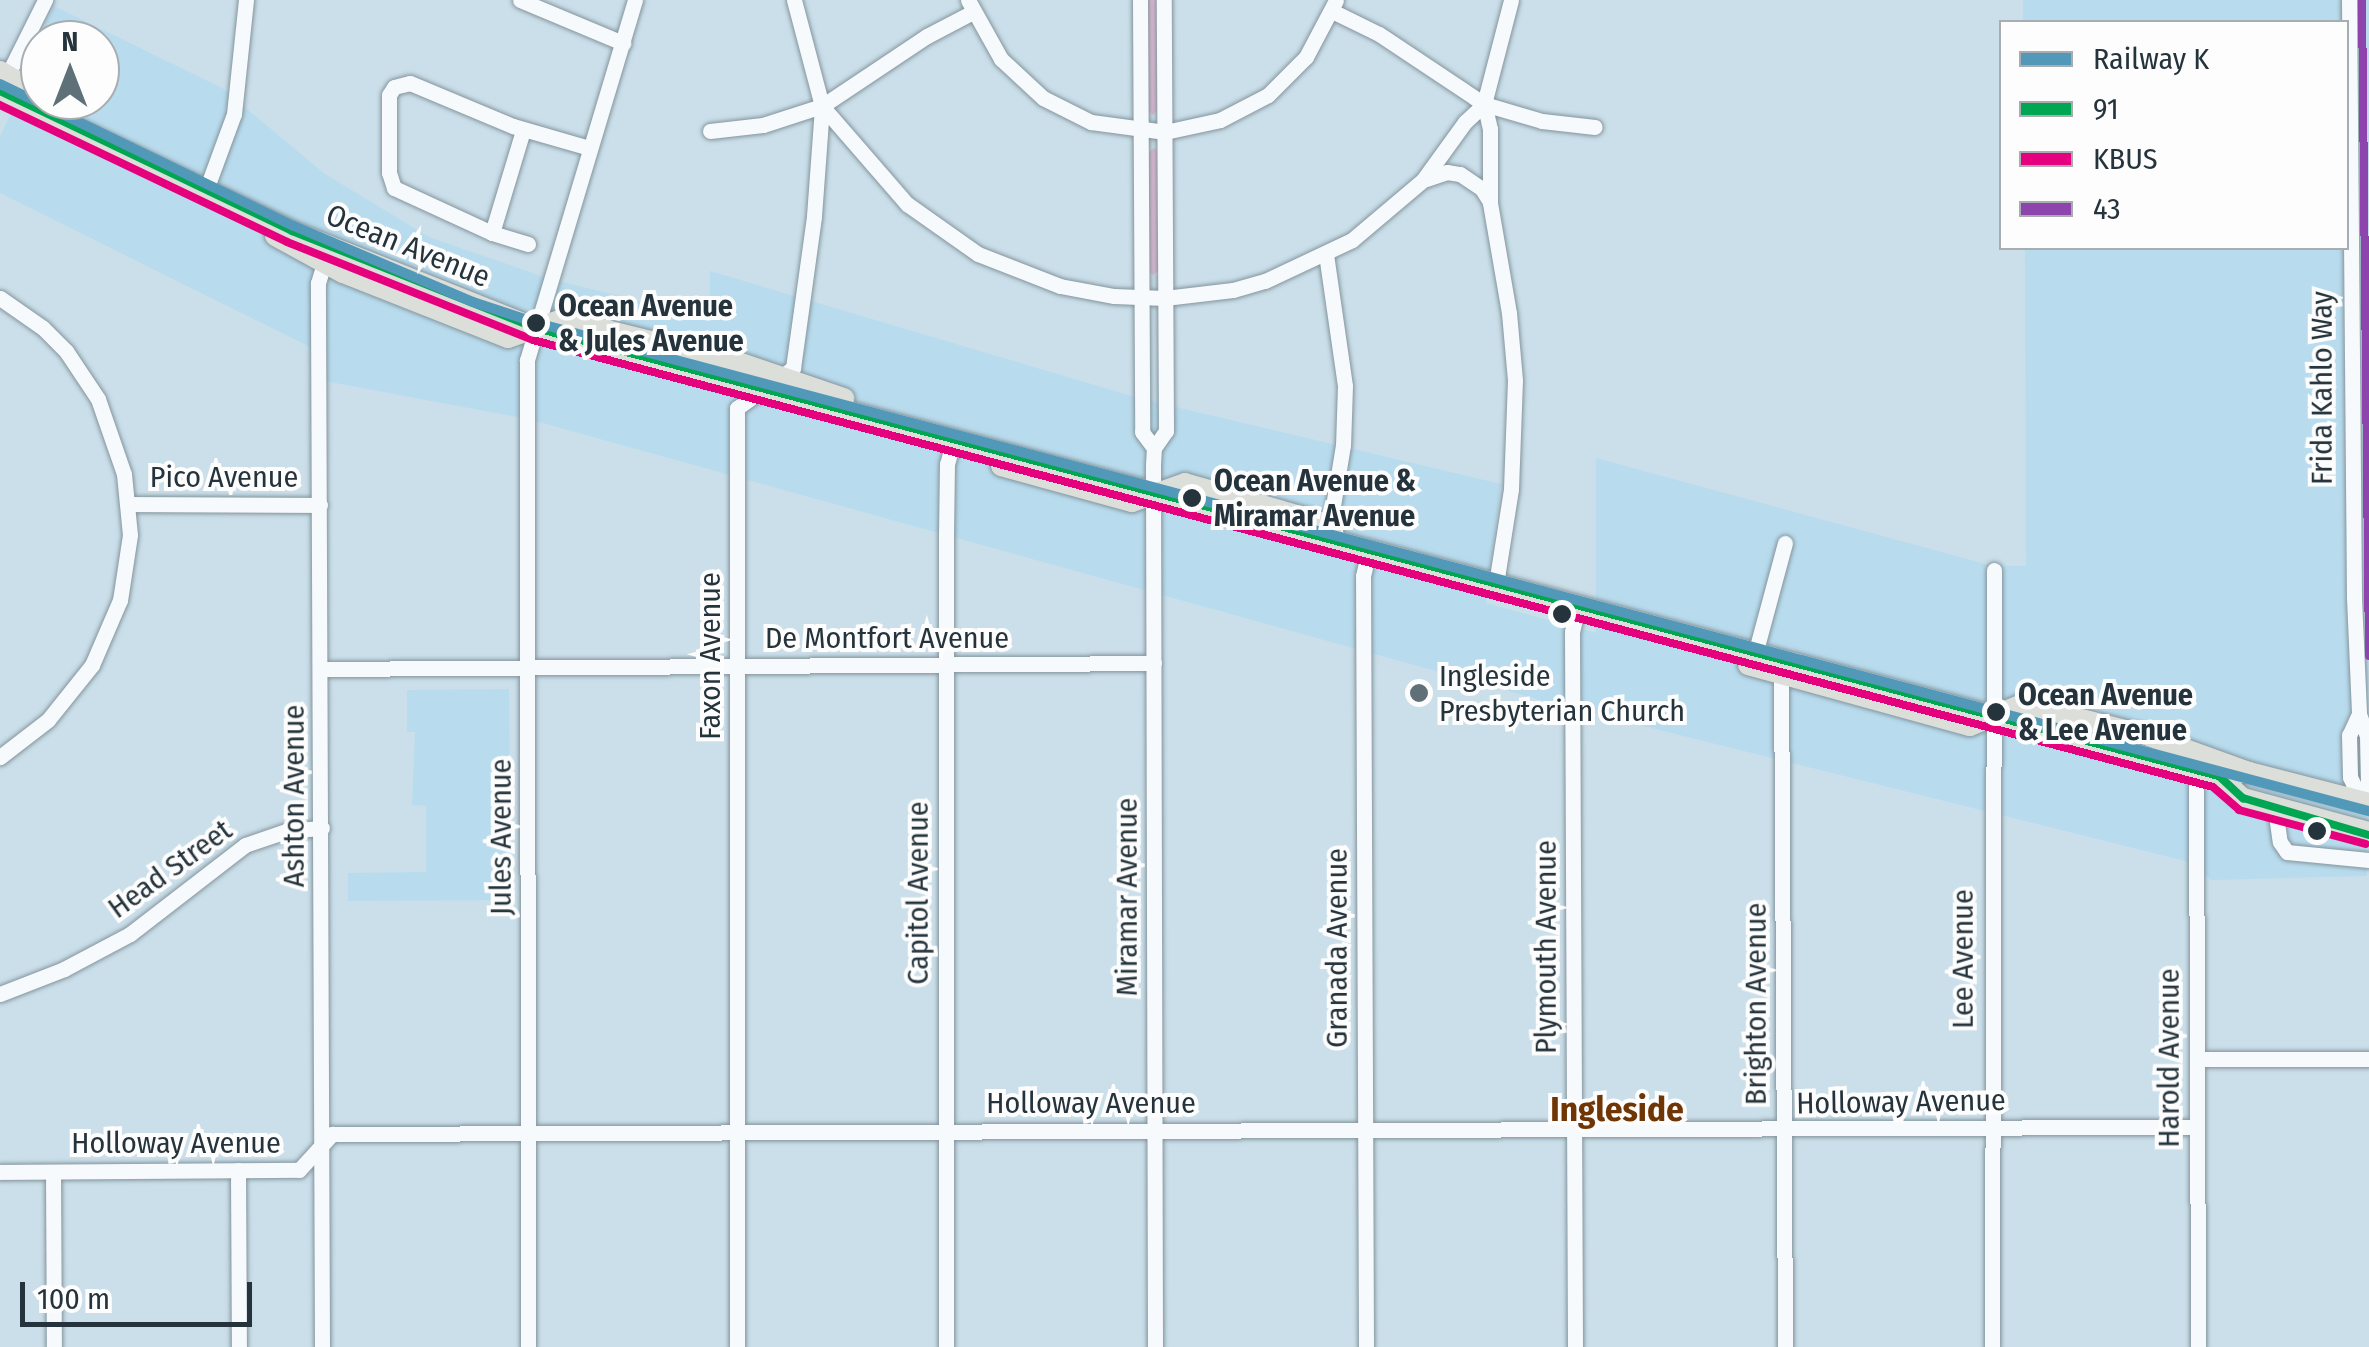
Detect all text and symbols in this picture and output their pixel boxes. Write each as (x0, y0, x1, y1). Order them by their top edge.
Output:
north arrow (20, 20, 120, 120)
legend (1999, 20, 2349, 250)
text: N (62, 25, 78, 58)
text: Railway K (2093, 41, 2209, 77)
text: 91 (2093, 91, 2119, 127)
text: KBUS (2093, 141, 2158, 177)
text: 43 (2093, 191, 2121, 227)
street label: Ocean Avenue (321, 197, 495, 295)
place label: Ocean Avenue & Jules Avenue (558, 288, 744, 358)
street label: Frida Kahlo Way (2304, 291, 2340, 485)
marker: Ocean Avenue & Jules Avenue (523, 310, 549, 336)
street label: Pico Avenue (150, 459, 298, 495)
place label: Ocean Avenue & Miramar Avenue (1214, 463, 1416, 534)
marker: Ocean Avenue & Miramar Avenue (1179, 485, 1205, 511)
street label: Faxon Avenue (692, 572, 728, 740)
unlabelled marker (1552, 604, 1572, 624)
street label: De Montfort Avenue (765, 620, 1009, 656)
place label: Ingleside Presbyterian Church (1439, 658, 1685, 728)
place label: Ocean Avenue & Lee Avenue (2018, 677, 2193, 748)
marker: Ingleside Presbyterian Church (1408, 682, 1430, 704)
marker: Ocean Avenue & Lee Avenue (1983, 699, 2009, 725)
street label: Ashton Avenue (276, 705, 312, 887)
street label: Jules Avenue (483, 759, 519, 915)
street label: Miramar Avenue (1109, 798, 1145, 996)
street label: Capitol Avenue (900, 801, 936, 985)
street label: Head Street (101, 812, 239, 926)
unlabelled marker (2307, 821, 2327, 841)
street label: Plymouth Avenue (1528, 840, 1564, 1054)
street label: Granada Avenue (1319, 848, 1355, 1048)
street label: Lee Avenue (1945, 889, 1981, 1029)
street label: Brighton Avenue (1738, 903, 1774, 1105)
street label: Harold Avenue (2151, 968, 2187, 1148)
street label: Holloway Avenue (1796, 1082, 2006, 1122)
street label: Holloway Avenue (986, 1085, 1196, 1121)
district label: Ingleside (1550, 1088, 1684, 1130)
street label: Holloway Avenue (71, 1125, 281, 1161)
scale bar (25, 1262, 258, 1324)
text: 100 m (37, 1281, 110, 1317)

